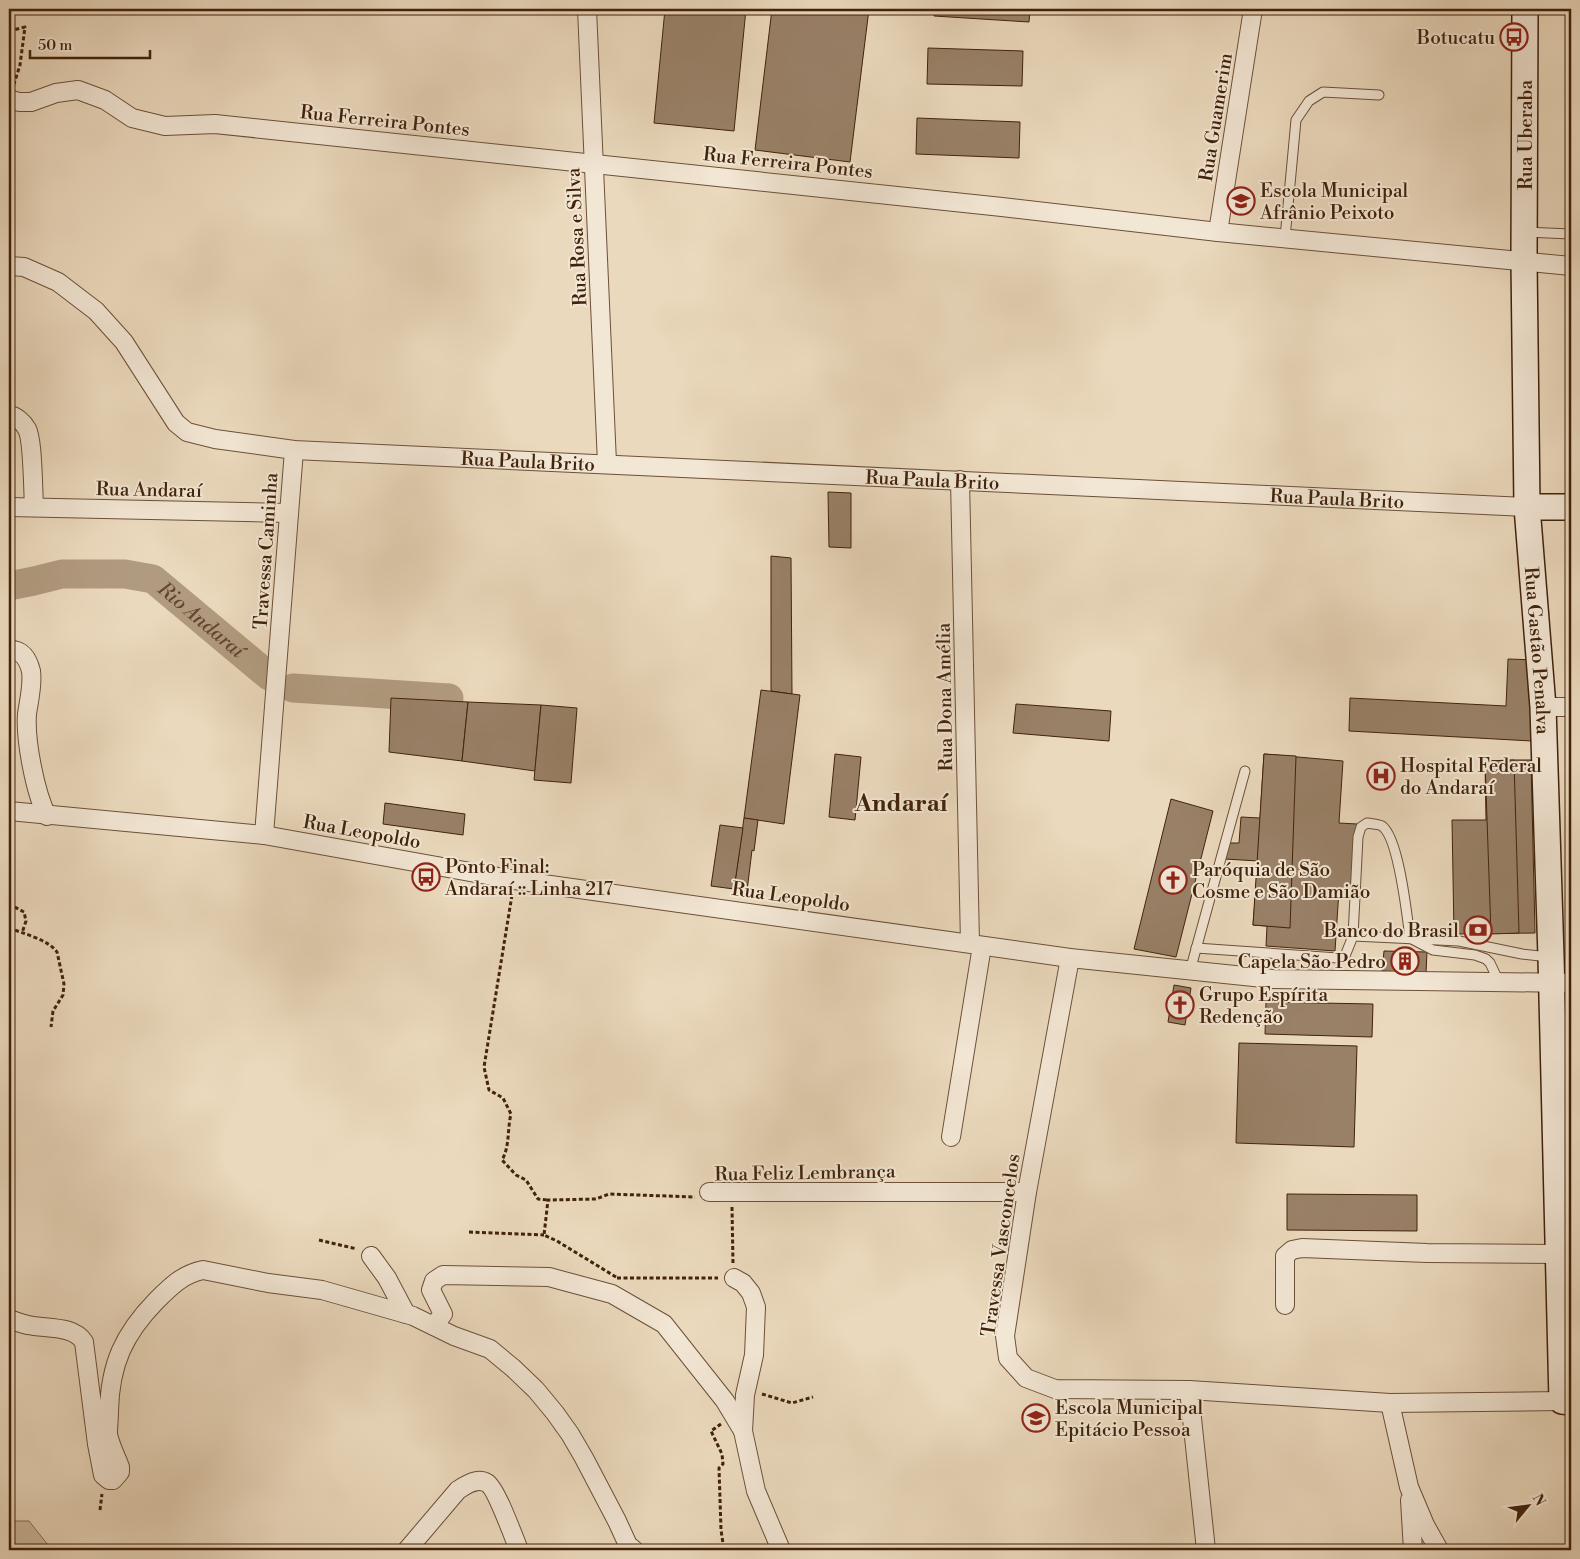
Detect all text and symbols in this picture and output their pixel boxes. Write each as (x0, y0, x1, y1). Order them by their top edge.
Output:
bus stop icon: Botucatu (1499, 22, 1529, 52)
place label: Botucatu (1416, 26, 1495, 50)
scale bar (30, 28, 150, 60)
text: 50 m (38, 36, 72, 55)
street label: Rua Guamerim (1194, 51, 1238, 183)
street label: Rua Uberaba (1514, 80, 1538, 190)
street label: Rua Ferreira Pontes (299, 100, 471, 142)
street label: Rua Ferreira Pontes (702, 142, 874, 184)
street label: Rua Rosa e Silva (561, 167, 593, 307)
place label: Escola Municipal Afrânio Peixoto (1259, 179, 1409, 225)
school or university icon: Escola Municipal Afrânio Peixoto (1226, 186, 1256, 216)
street label: Rua Paula Brito (460, 447, 596, 477)
street label: Rua Paula Brito (865, 465, 1000, 496)
street label: Travessa Caminha (249, 472, 283, 630)
street label: Rua Andaraí (96, 477, 203, 503)
street label: Rua Paula Brito (1269, 484, 1405, 514)
street label: Rua Gastão Penalva (1519, 566, 1555, 735)
water label: Rio Andaraí (151, 577, 251, 666)
street label: Rua Dona Amélia (932, 622, 958, 771)
place label: Hospital Federal do Andaraí (1400, 754, 1542, 800)
hospital icon: Hospital Federal do Andaraí (1366, 761, 1396, 791)
district label: Andaraí (854, 789, 949, 819)
street label: Rua Leopoldo (301, 810, 423, 854)
place label: Ponto Final: Andaraí :: Linha 217 (444, 855, 613, 901)
place label: Paróquia de São Cosme e São Damião (1192, 858, 1370, 904)
bus stop icon: Ponto Final: Andaraí :: Linha 217 (411, 862, 441, 892)
church icon: Paróquia de São Cosme e São Damião (1158, 865, 1188, 895)
street label: Rua Leopoldo (730, 877, 851, 917)
bank icon: Banco do Brasil (1463, 915, 1493, 945)
place label: Banco do Brasil (1323, 919, 1459, 943)
building icon: Capela São Pedro (1390, 946, 1420, 976)
place label: Capela São Pedro (1238, 950, 1386, 974)
place label: Grupo Espírita Redenção (1199, 983, 1329, 1029)
church icon: Grupo Espírita Redenção (1165, 990, 1195, 1020)
street label: Travessa Vasconcelos (976, 1152, 1026, 1338)
street label: Rua Feliz Lembrança (714, 1159, 896, 1187)
place label: Escola Municipal Epitácio Pessoa (1055, 1396, 1204, 1442)
school or university icon: Escola Municipal Epitácio Pessoa (1021, 1403, 1051, 1433)
north arrow (1502, 1482, 1552, 1532)
text: N (1528, 1491, 1549, 1509)

